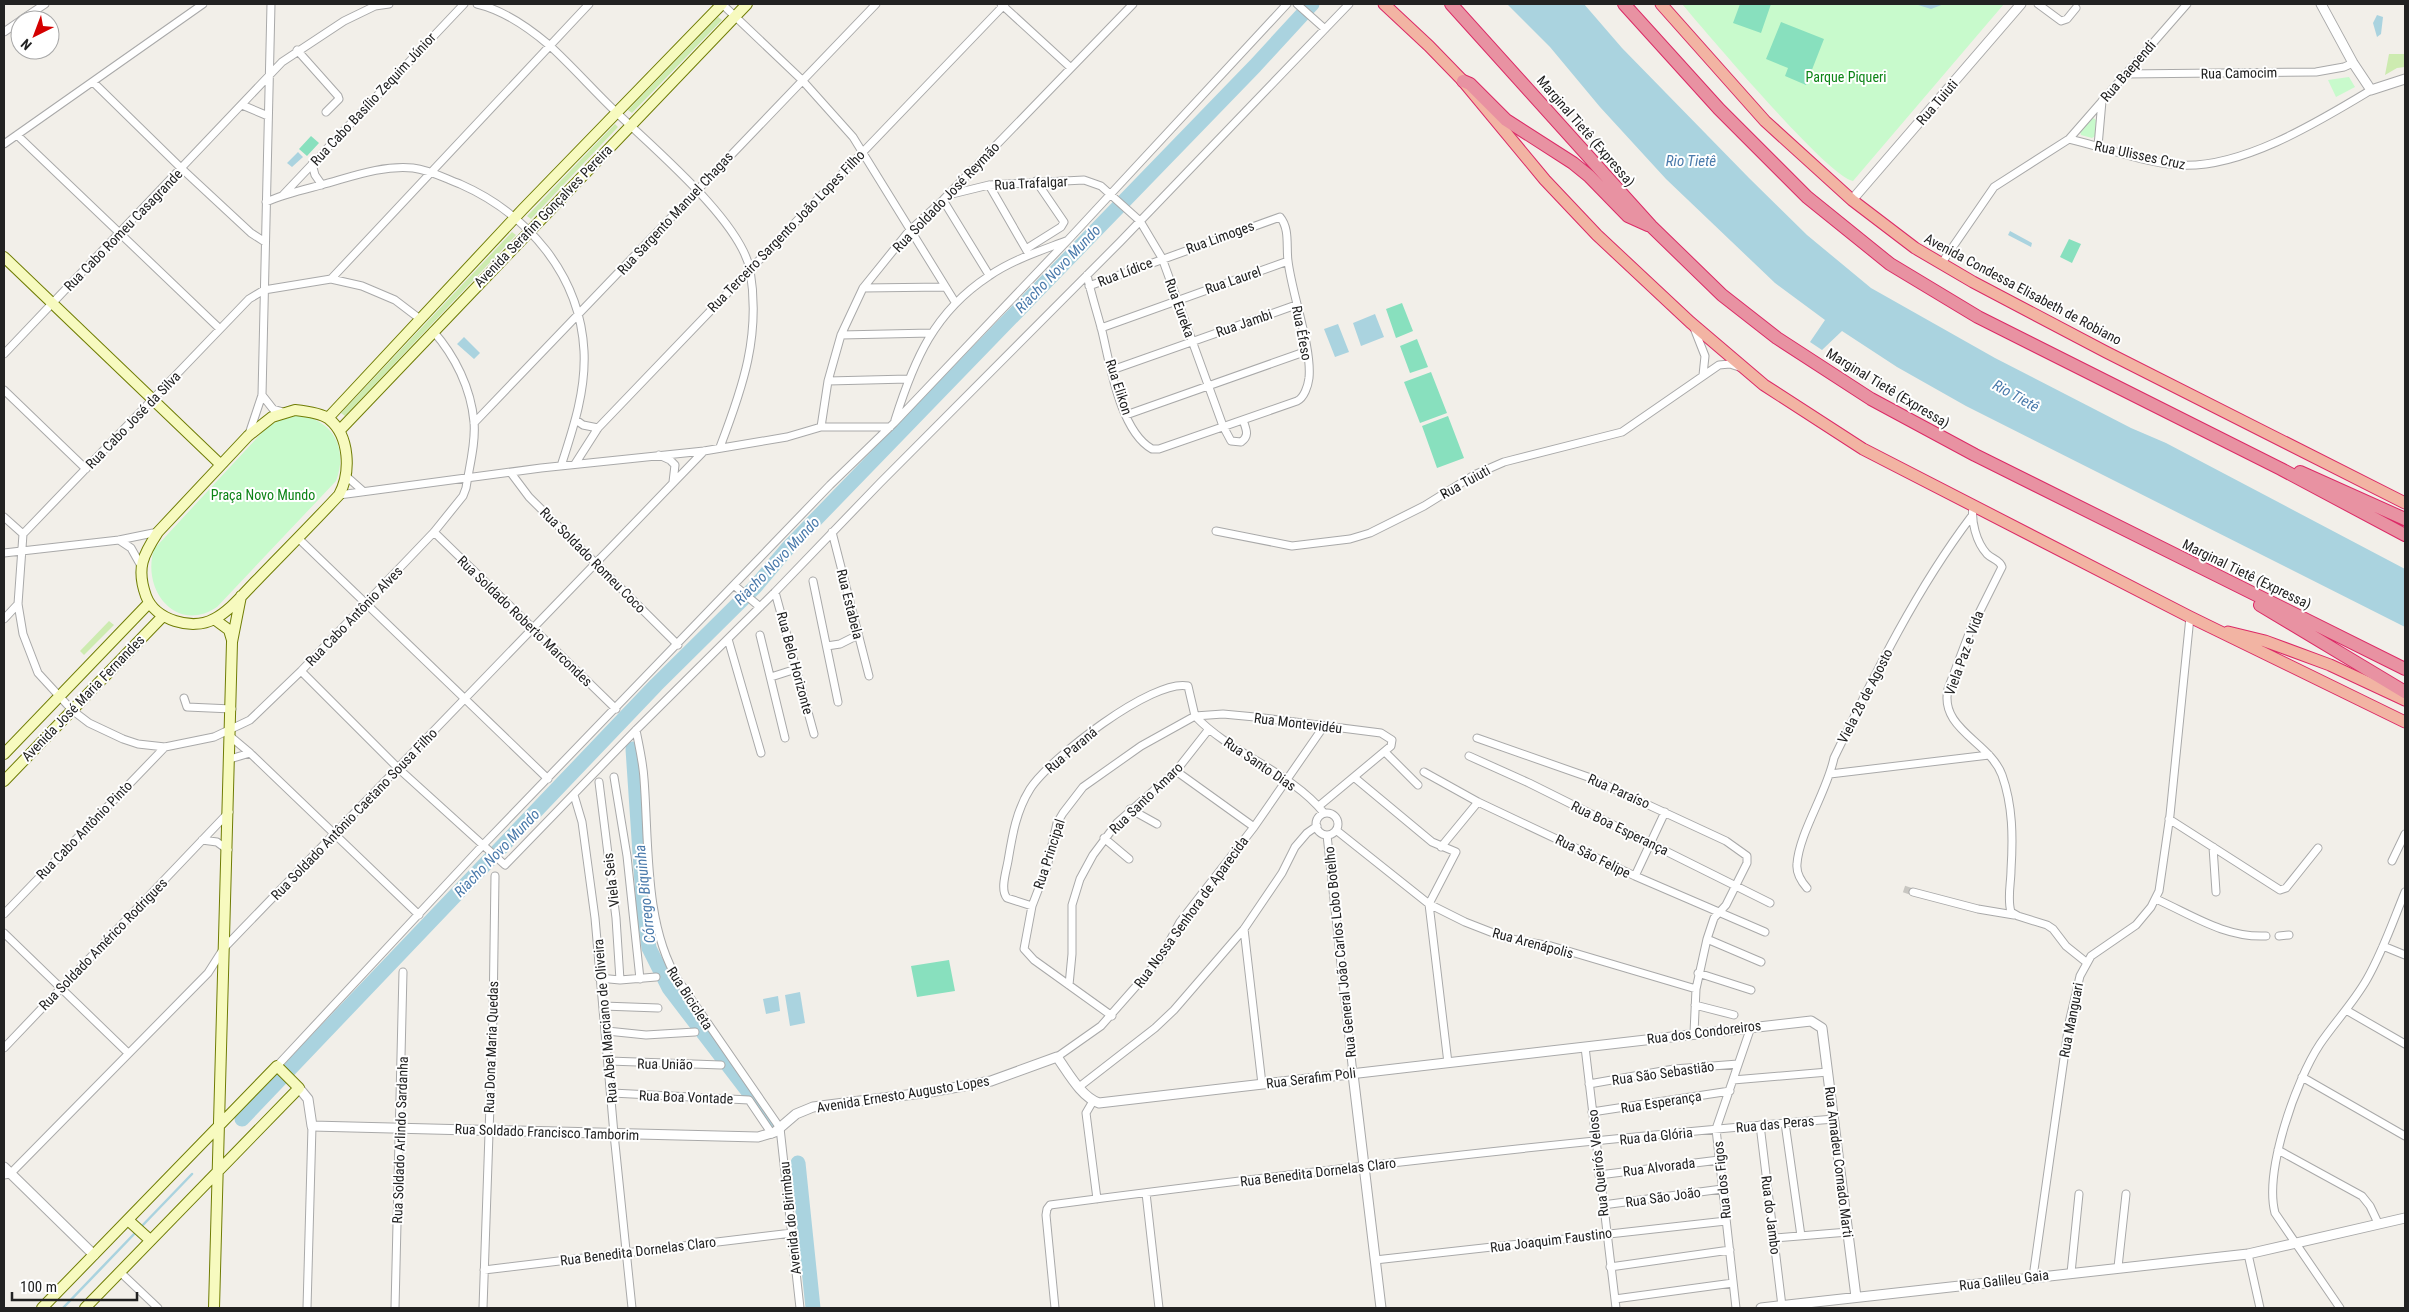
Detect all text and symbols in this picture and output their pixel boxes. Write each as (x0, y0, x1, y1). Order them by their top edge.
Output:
north arrow (10, 10, 60, 60)
street label: Rua Cabo Basílio Zequim Júnior (307, 29, 439, 169)
text: N (18, 36, 35, 53)
street label: Rua Baependi (2097, 37, 2159, 105)
street label: Rua Camocim (2201, 64, 2277, 82)
park label: Parque Piqueri (1806, 69, 1886, 85)
street label: Marginal Tietê (Expressa) (1533, 72, 1638, 190)
street label: Rua Tuiuti (1913, 76, 1961, 128)
street label: Rua Ulisses Cruz (2093, 138, 2187, 172)
street label: Rua Soldado José Reymão (889, 139, 1003, 255)
street label: Avenida Serafim Gonçalves Pereira (471, 142, 615, 290)
street label: Rua Terceiro Sargento João Lopes Filho (704, 147, 868, 315)
street label: Rua Sargento Manuel Chagas (614, 148, 736, 278)
water label: Rio Tietê (1666, 152, 1716, 170)
street label: Rua Cabo Romeu Casagrande (61, 165, 186, 294)
street label: Rua Trafalgar (994, 173, 1068, 193)
street label: Rua Limoges (1184, 217, 1256, 257)
water label: Riacho Novo Mundo (1012, 221, 1104, 317)
street label: Avenida Condessa Elisabeth de Robiano (1922, 230, 2124, 348)
street label: Rua Lídice (1095, 254, 1155, 290)
street label: Rua Laurel (1203, 263, 1263, 297)
street label: Rua Eureka (1162, 276, 1198, 340)
street label: Rua Éfeso (1289, 304, 1316, 362)
street label: Rua Jambi (1214, 306, 1274, 340)
street label: Marginal Tietê (Expressa) (1823, 345, 1953, 432)
street label: Rua Elikon (1102, 357, 1136, 417)
street label: Rua Cabo José da Silva (82, 368, 184, 472)
water label: Rio Tietê (1990, 376, 2043, 416)
street label: Rua Tuiuti (1437, 462, 1493, 502)
park label: Praça Novo Mundo (211, 487, 315, 503)
street label: Rua Soldado Romeu Coco (537, 504, 649, 616)
water label: Riacho Novo Mundo (731, 513, 823, 609)
street label: Marginal Tietê (Expressa) (2180, 536, 2314, 613)
street label: Rua Soldado Roberto Marcondes (454, 552, 596, 690)
street label: Rua Cabo Antônio Alves (302, 563, 406, 669)
street label: Rua Estabela (834, 567, 866, 641)
street label: Viela Paz e Vida (1941, 608, 1987, 698)
street label: Rua Belo Horizonte (774, 610, 816, 716)
street label: Avenida José Maria Fernandes (18, 632, 148, 764)
street label: Viela 28 de Agosto (1834, 646, 1896, 746)
street label: Rua Montevidéu (1253, 710, 1343, 736)
street label: Rua Paraná (1042, 724, 1100, 776)
street label: Rua Soldado Antônio Caetano Sousa Filho (268, 725, 440, 903)
street label: Rua Santo Dias (1221, 734, 1299, 794)
street label: Rua Santo Amaro (1106, 759, 1186, 837)
street label: Rua Paraíso (1586, 770, 1652, 812)
street label: Rua Cabo Antônio Pinto (33, 777, 135, 883)
street label: Rua Boa Esperança (1569, 798, 1671, 858)
water label: Riacho Novo Mundo (451, 805, 543, 901)
street label: Rua Principal (1030, 817, 1068, 891)
street label: Rua São Felipe (1553, 831, 1633, 881)
street label: Rua Nossa Senhora de Aparecida (1131, 833, 1251, 991)
water label: Córrego Biquinha (631, 844, 659, 944)
street label: Rua General João Carlos Lobo Botelho (1321, 846, 1359, 1058)
street label: Viela Seis (600, 852, 622, 908)
street label: Rua Soldado Américo Rodrigues (36, 875, 170, 1013)
street label: Rua Arenápolis (1491, 925, 1575, 961)
street label: Rua Abel Marciano de Oliveira (590, 938, 620, 1104)
street label: Rua Bicicleta (664, 964, 716, 1032)
street label: Rua Dona Maria Quedas (481, 981, 501, 1113)
street label: Rua Manguari (2056, 981, 2086, 1059)
street label: Rua dos Condoreiros (1646, 1017, 1762, 1047)
street label: Rua Soldado Arlindo Sardanha (389, 1056, 411, 1224)
street label: Rua União (637, 1056, 693, 1072)
street label: Rua São Sebastião (1611, 1058, 1715, 1088)
street label: Rua Serafim Poli (1265, 1065, 1357, 1091)
street label: Avenida Ernesto Augusto Lopes (815, 1072, 991, 1116)
street label: Rua Amadeu Cornado Marti (1822, 1086, 1856, 1238)
street label: Rua Boa Vontade (639, 1087, 734, 1107)
street label: Rua Esperança (1619, 1088, 1703, 1116)
street label: Rua Queirós Veloso (1584, 1109, 1612, 1217)
street label: Rua das Peras (1735, 1113, 1815, 1135)
street label: Rua Soldado Francisco Tamborim (454, 1121, 640, 1143)
street label: Rua da Glória (1619, 1124, 1693, 1148)
street label: Rua dos Figos (1710, 1140, 1734, 1220)
street label: Rua Benedita Dornelas Claro (1239, 1154, 1397, 1190)
street label: Rua Alvorada (1622, 1155, 1696, 1179)
street label: Avenida do Birimbau (776, 1161, 804, 1275)
street label: Rua do Jambo (1758, 1175, 1784, 1255)
street label: Rua São João (1624, 1184, 1702, 1210)
street label: Rua Joaquim Faustino (1489, 1225, 1613, 1255)
street label: Rua Benedita Dornelas Claro (559, 1233, 717, 1269)
street label: Rua Galileu Gaia (1958, 1267, 2050, 1293)
scale bar (12, 1270, 138, 1302)
text: 100 m (20, 1278, 57, 1296)

